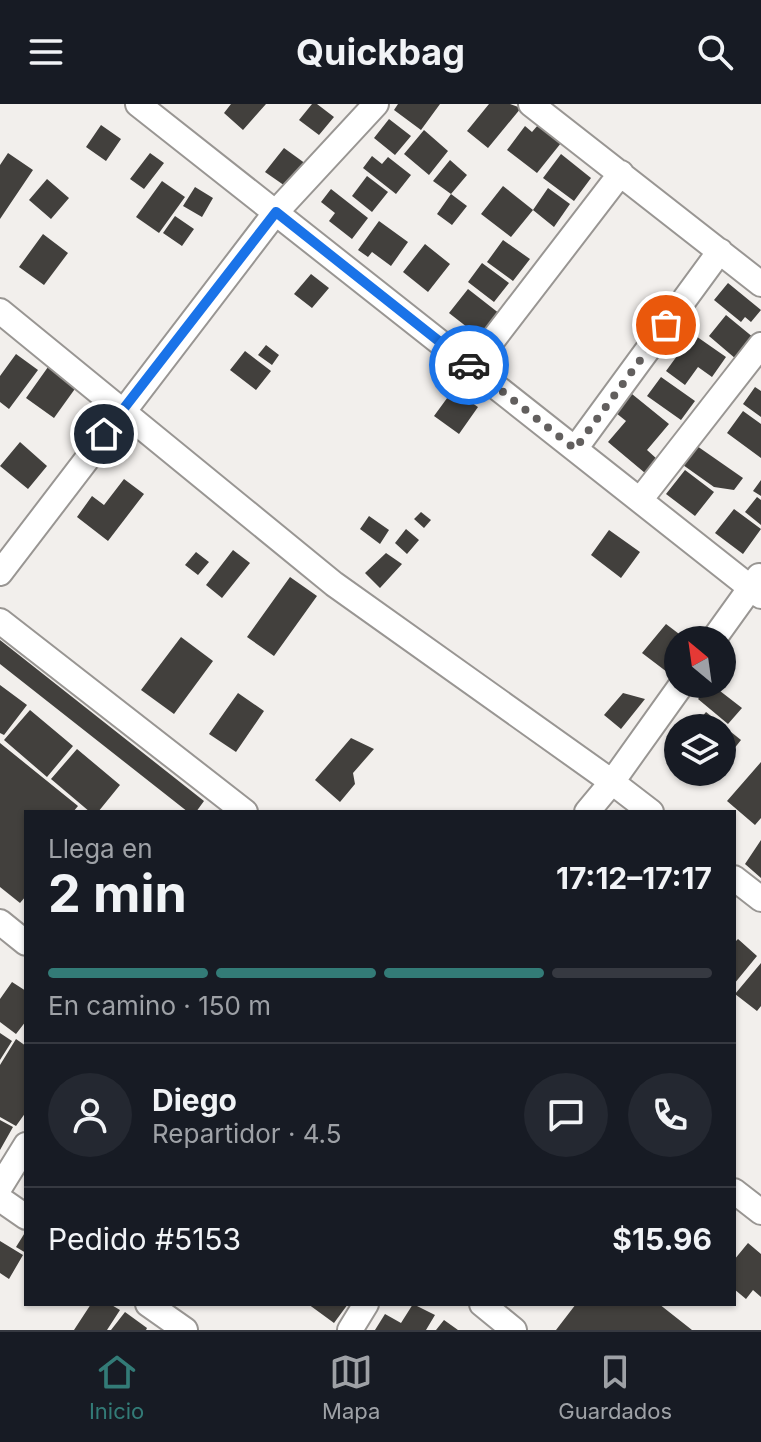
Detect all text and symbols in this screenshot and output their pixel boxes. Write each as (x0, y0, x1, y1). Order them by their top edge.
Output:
icon: menu (24, 30, 68, 74)
text: Quickbag (296, 30, 465, 74)
icon: search (693, 30, 737, 74)
pin (632, 291, 700, 359)
icon: bag (644, 303, 688, 347)
courier (429, 325, 509, 405)
icon: car (447, 343, 491, 387)
pin (70, 400, 138, 468)
icon: home (82, 412, 126, 456)
north arrow (664, 626, 736, 698)
map controls (664, 626, 736, 786)
button: layers (664, 714, 736, 786)
text: Llega en (48, 833, 153, 864)
text: 17:12–17:17 (556, 860, 712, 896)
text: 2 min (48, 862, 187, 925)
text: En camino · 150 m (48, 990, 271, 1021)
button: person (48, 1073, 132, 1157)
button: chat (524, 1073, 608, 1157)
button: phone (628, 1073, 712, 1157)
text: Diego (152, 1082, 237, 1118)
text: Repartidor · 4.5 (152, 1118, 342, 1149)
text: Pedido #5153 (48, 1221, 241, 1257)
text: $15.96 (612, 1221, 712, 1257)
tab: Inicio (89, 1350, 144, 1424)
tab: Mapa (322, 1350, 380, 1424)
tab: Guardados (558, 1350, 672, 1424)

